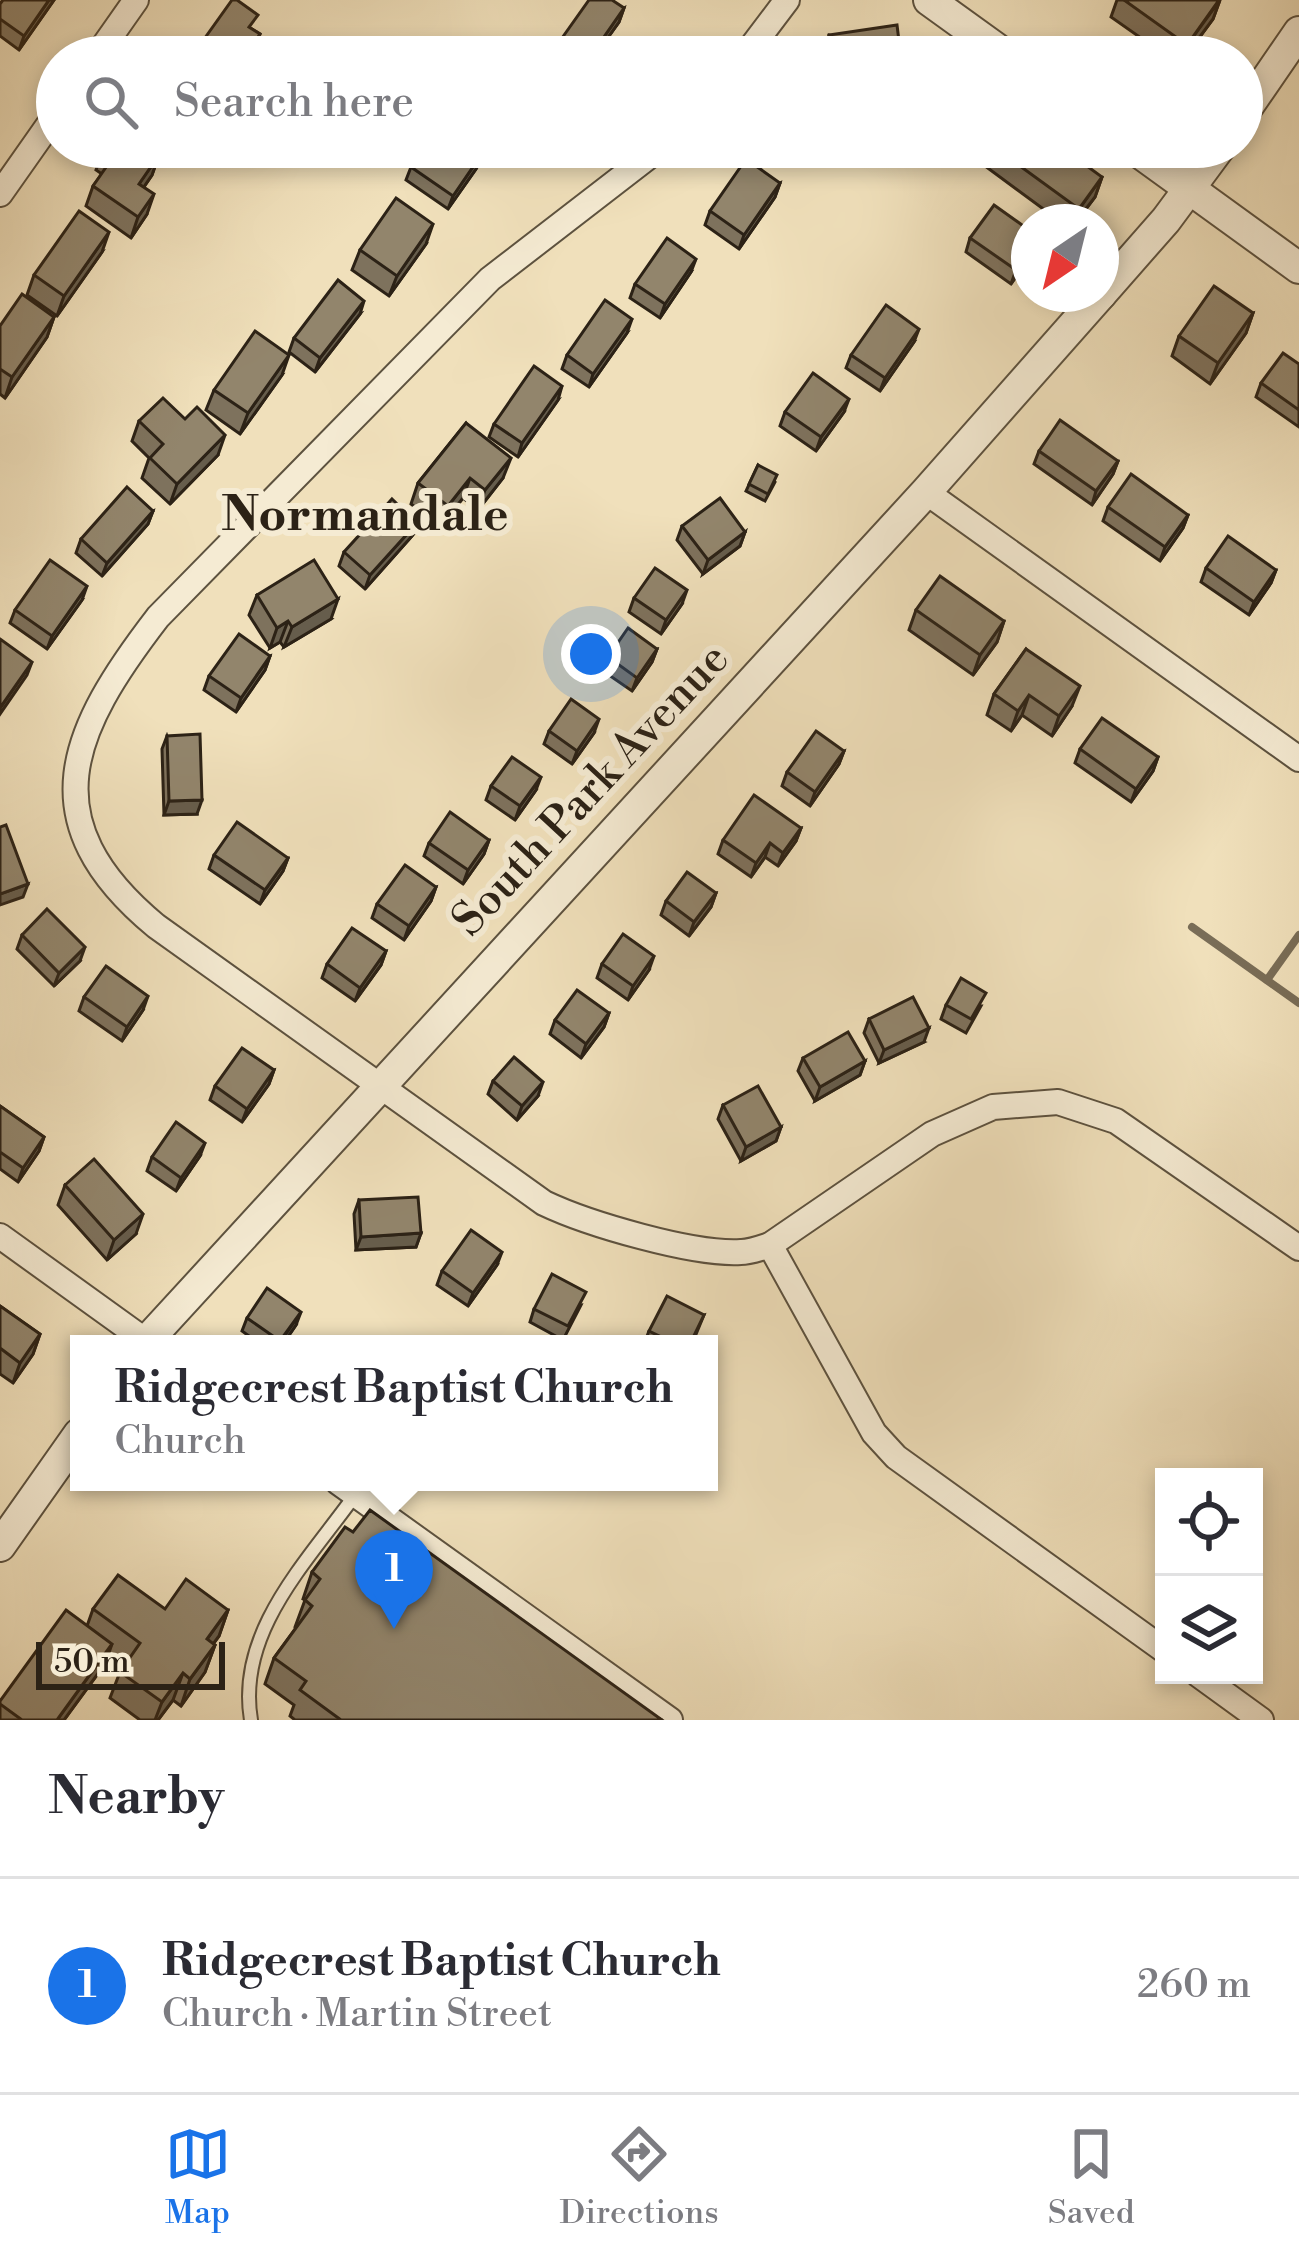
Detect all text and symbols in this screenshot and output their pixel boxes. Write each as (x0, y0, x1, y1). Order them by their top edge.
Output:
search box (36, 36, 1263, 168)
icon: search (78, 69, 144, 135)
text: Search here (174, 74, 414, 131)
north arrow (1011, 204, 1119, 312)
district label: Normandale (221, 486, 509, 546)
your location (561, 624, 621, 684)
street label: South Park Avenue (440, 631, 742, 949)
popup (70, 1335, 718, 1491)
text: Ridgecrest Baptist Church (115, 1360, 673, 1417)
text: Church (115, 1417, 246, 1466)
map controls (1155, 1468, 1263, 1684)
button: locate (1155, 1468, 1263, 1576)
pin: 1 (355, 1530, 433, 1629)
button: layers (1155, 1576, 1263, 1684)
scale bar (36, 1636, 225, 1689)
text: 50 m (54, 1642, 130, 1683)
text: Nearby (48, 1766, 224, 1830)
text: Ridgecrest Baptist Church (162, 1933, 721, 1990)
text: 1 (78, 1961, 96, 2010)
text: 260 m (1137, 1961, 1251, 2010)
text: Church · Martin Street (162, 1990, 552, 2039)
tab: Map (165, 2121, 231, 2234)
tab: Directions (560, 2121, 719, 2234)
tab: Saved (1048, 2121, 1134, 2234)

